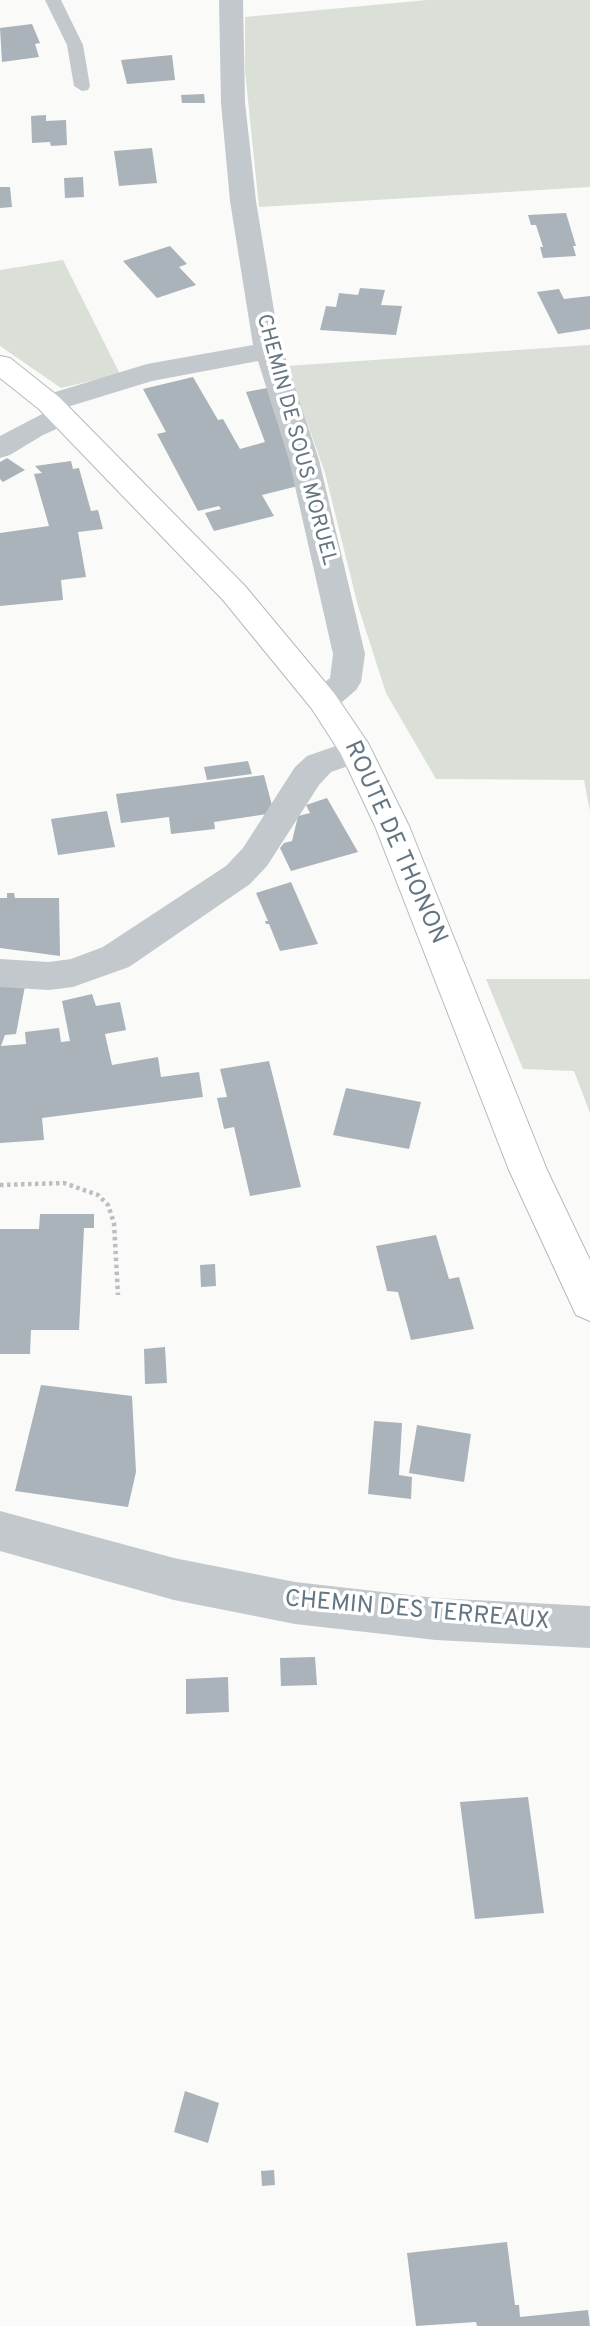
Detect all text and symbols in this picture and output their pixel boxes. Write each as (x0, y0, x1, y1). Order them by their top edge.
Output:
street label: CHEMIN DE SOUS MORUEL (249, 312, 341, 568)
street label: ROUTE DE THONON (336, 737, 452, 949)
street label: CHEMIN DES TERREAUX (283, 1586, 551, 1638)

